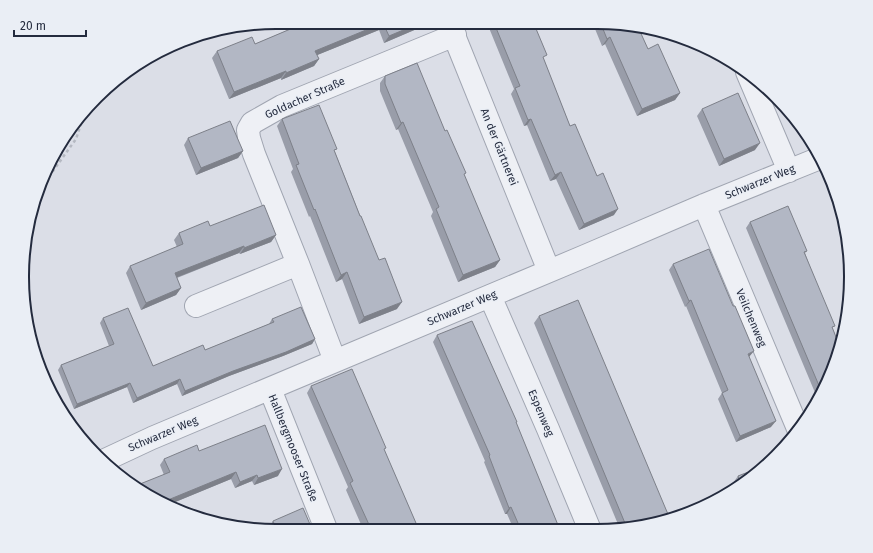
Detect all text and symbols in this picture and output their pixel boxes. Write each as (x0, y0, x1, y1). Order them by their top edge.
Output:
scale bar (14, 12, 86, 38)
text: 20 m (20, 19, 46, 33)
street label: Goldacher Straße (263, 75, 347, 121)
street label: An der Gärtnerei (478, 107, 520, 187)
street label: Schwarzer Weg (723, 162, 797, 202)
street label: Schwarzer Weg (425, 287, 499, 328)
street label: Veilchenweg (733, 287, 769, 349)
street label: Espenweg (525, 388, 557, 439)
street label: Hallbergmooser Straße (265, 392, 321, 504)
street label: Schwarzer Weg (126, 413, 200, 454)

